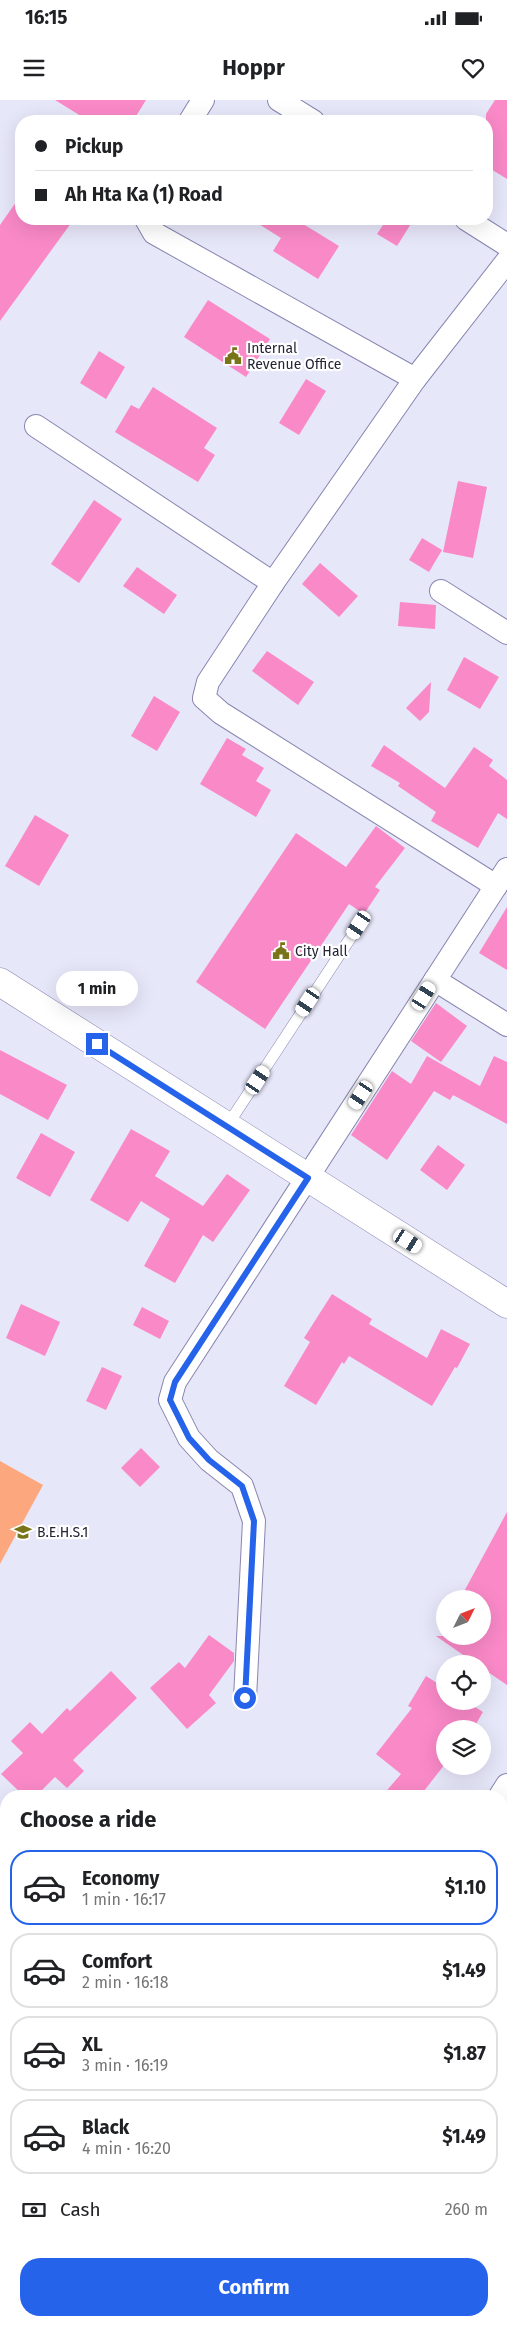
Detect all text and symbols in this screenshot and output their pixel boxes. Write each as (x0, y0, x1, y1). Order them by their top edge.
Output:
text: 16:15 (25, 6, 67, 29)
icon: menu (20, 54, 48, 82)
text: Hoppr (222, 54, 285, 81)
icon: heart (459, 54, 487, 82)
text: Pickup (65, 135, 123, 158)
text: Ah Hta Ka (1) Road (65, 183, 223, 206)
place label: Internal Revenue Office (247, 340, 341, 373)
public building icon: Internal Revenue Office (223, 346, 243, 366)
car (344, 908, 373, 942)
public building icon: City Hall (271, 941, 291, 961)
place label: City Hall (295, 943, 348, 960)
callout: 1 min (56, 972, 138, 1006)
text: 1 min (78, 979, 116, 998)
car (409, 979, 438, 1013)
car (293, 985, 322, 1019)
route end (86, 1033, 108, 1055)
car (243, 1063, 272, 1097)
car (346, 1078, 375, 1112)
car (391, 1227, 424, 1255)
school or university icon: B.E.H.S.1 (13, 1522, 33, 1542)
place label: B.E.H.S.1 (37, 1524, 88, 1541)
north arrow (436, 1590, 491, 1645)
map controls (436, 1590, 491, 1775)
button: locate (436, 1655, 491, 1710)
route start (234, 1687, 256, 1709)
button: layers (436, 1720, 491, 1775)
text: Choose a ride (20, 1806, 156, 1833)
icon: car (22, 1865, 67, 1910)
text: Economy (82, 1867, 159, 1890)
text: $1.10 (445, 1876, 486, 1899)
text: 1 min · 16:17 (82, 1890, 166, 1909)
icon: car (22, 1948, 67, 1993)
text: Comfort (82, 1950, 152, 1973)
text: $1.49 (442, 1959, 486, 1982)
text: 2 min · 16:18 (82, 1973, 168, 1992)
icon: car (22, 2031, 67, 2076)
text: XL (82, 2033, 103, 2056)
text: $1.87 (443, 2042, 486, 2065)
text: 3 min · 16:19 (82, 2056, 168, 2075)
icon: car (22, 2114, 67, 2159)
text: Black (82, 2116, 129, 2139)
text: $1.49 (442, 2125, 486, 2148)
text: 4 min · 16:20 (82, 2139, 171, 2158)
icon: cash (20, 2196, 48, 2224)
text: Cash (60, 2198, 101, 2221)
text: 260 m (445, 2200, 488, 2219)
button: Confirm (20, 2258, 488, 2316)

